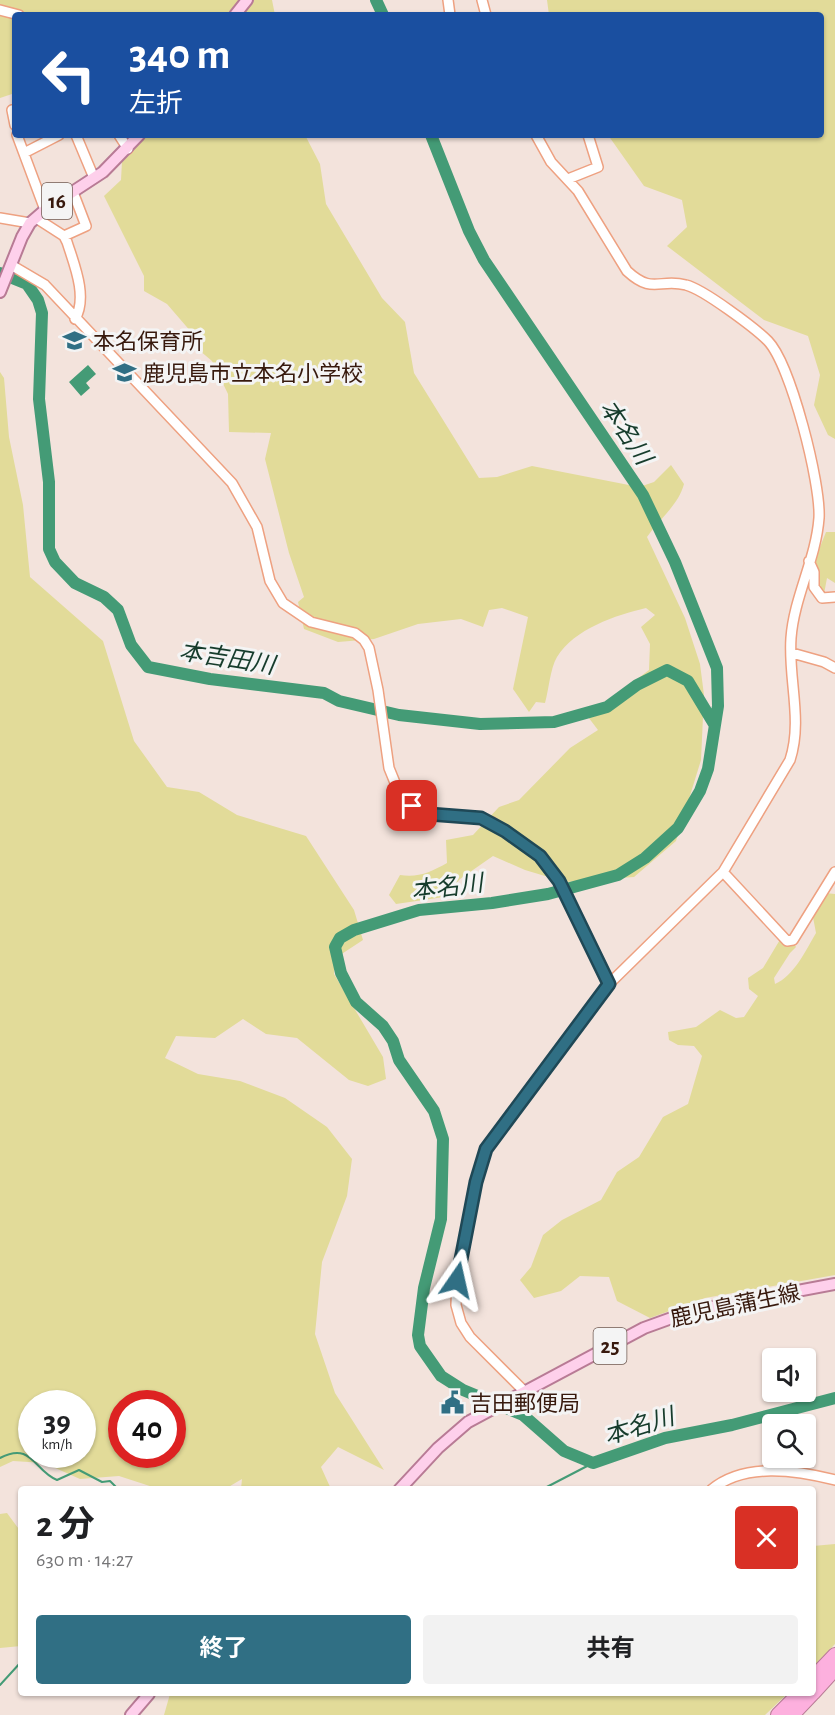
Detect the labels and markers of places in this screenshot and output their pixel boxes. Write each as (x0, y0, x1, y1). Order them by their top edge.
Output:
school or university icon: 本名保育所 (62, 328, 88, 354)
place label: 本名保育所 (93, 330, 203, 353)
school or university icon: 鹿児島市立本名小学校 (112, 360, 138, 386)
place label: 鹿児島市立本名小学校 (143, 362, 363, 385)
pin (386, 780, 437, 831)
public building icon: 吉田郵便局 (439, 1390, 465, 1416)
place label: 吉田郵便局 (470, 1392, 580, 1415)

